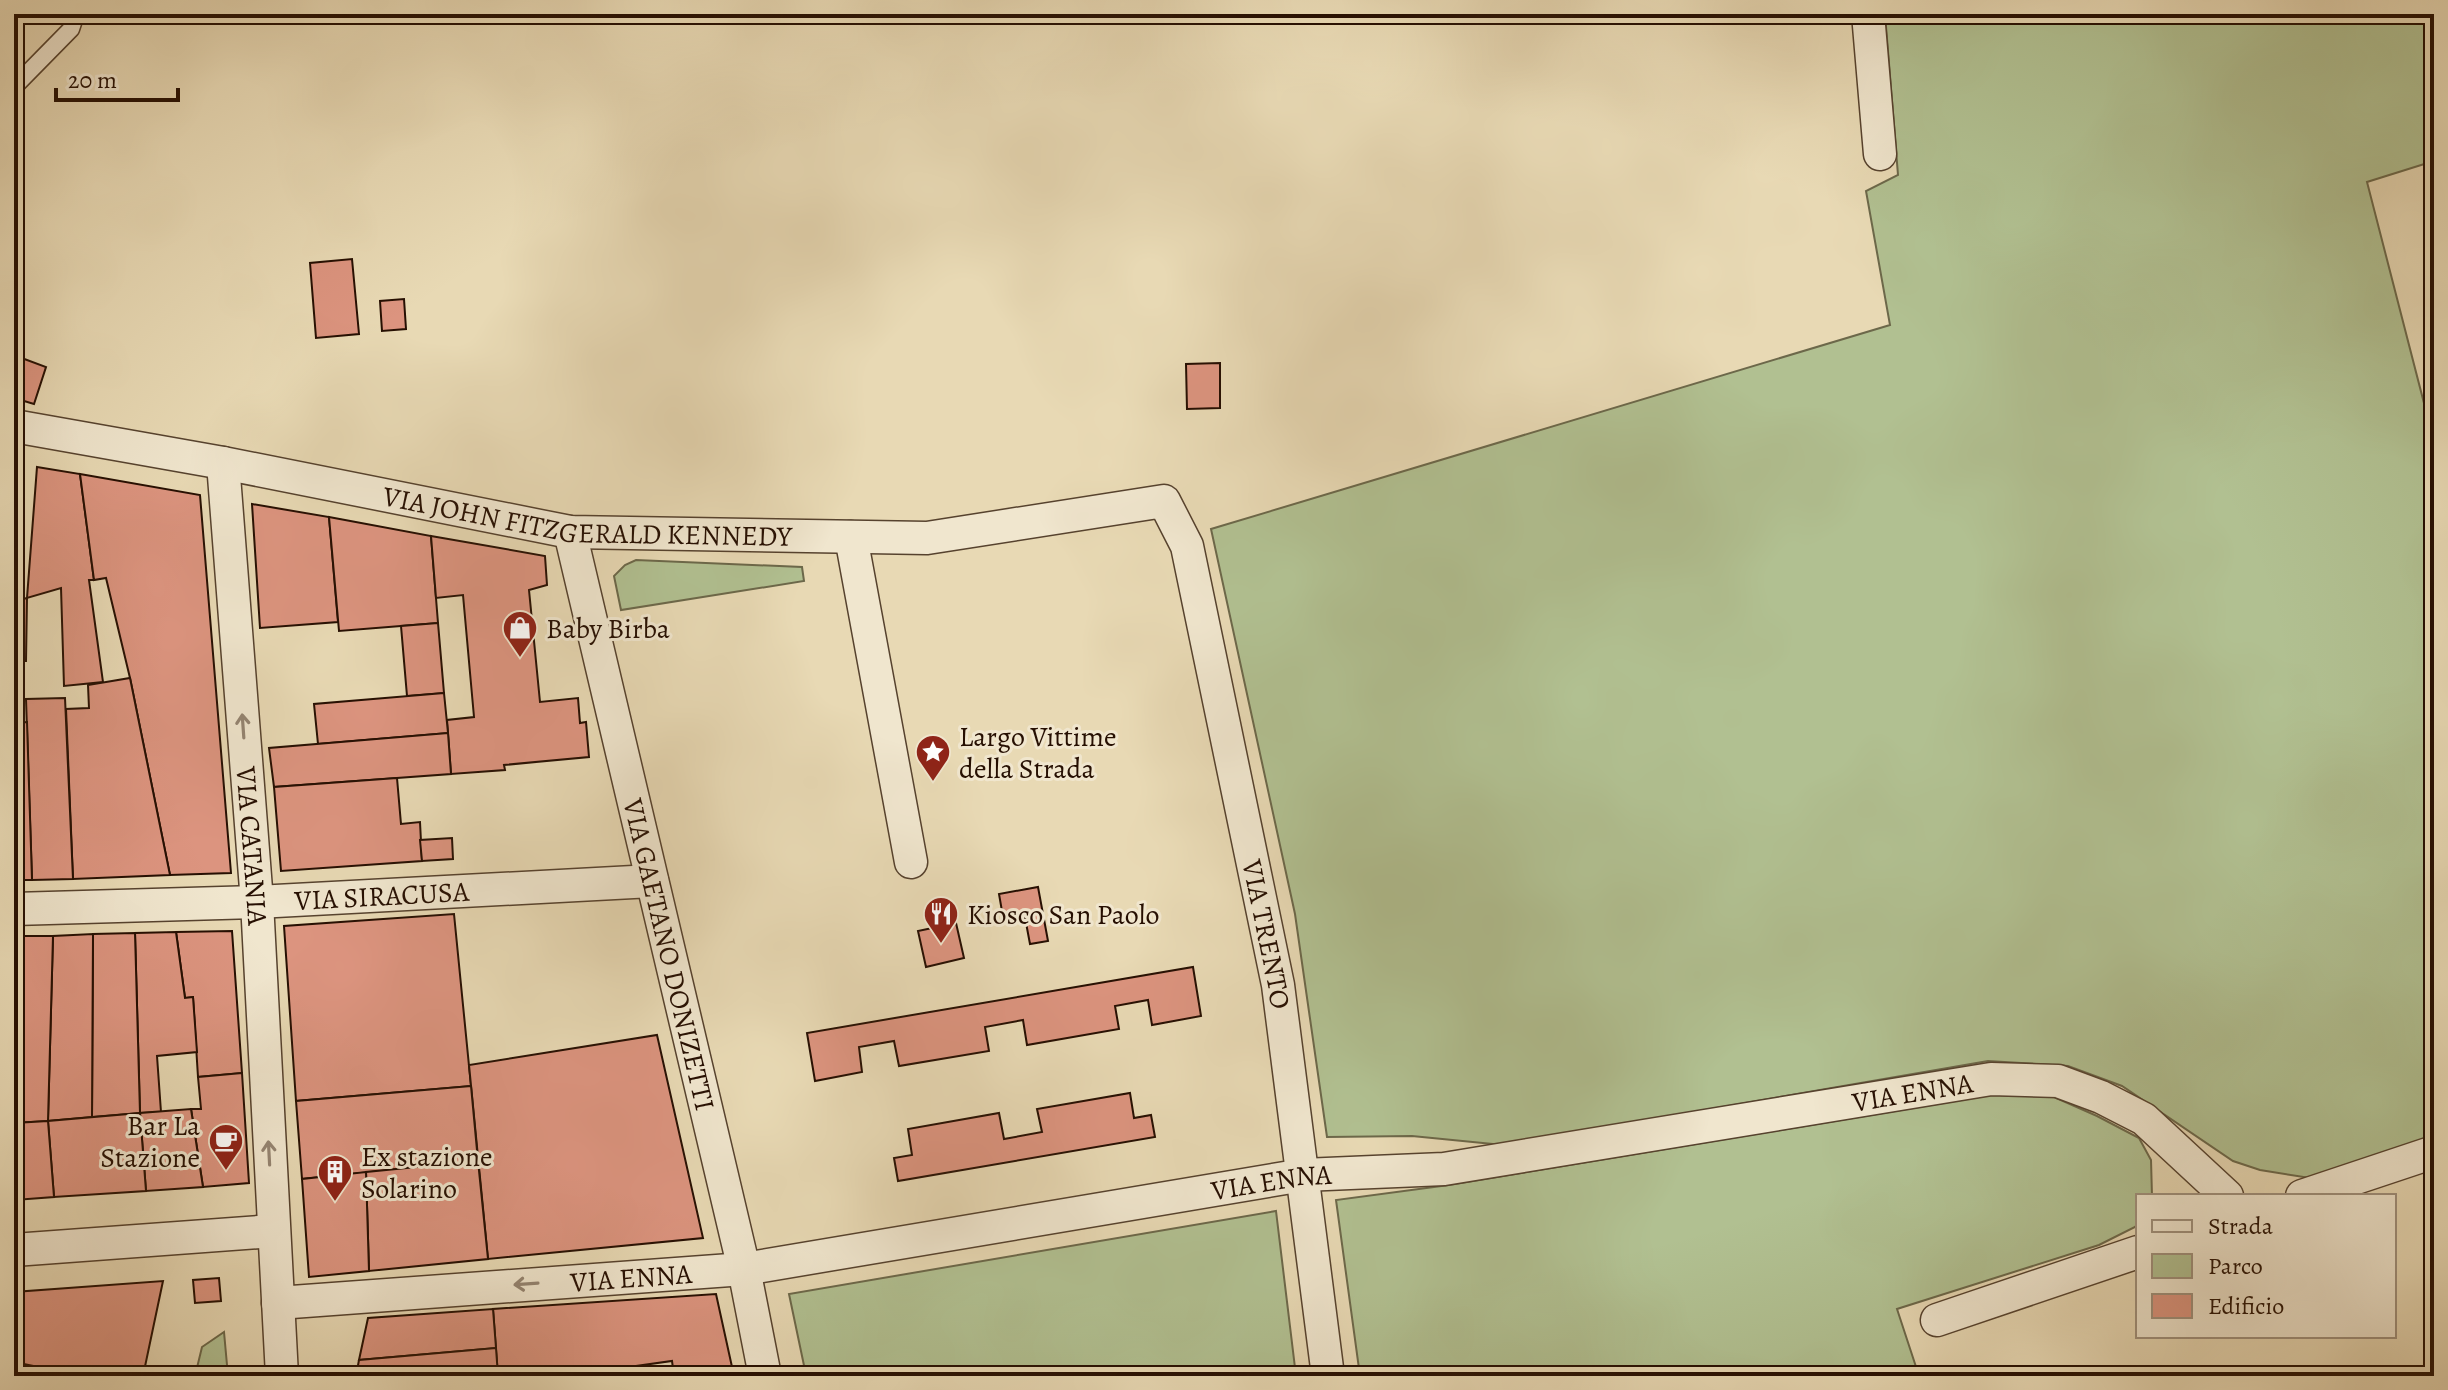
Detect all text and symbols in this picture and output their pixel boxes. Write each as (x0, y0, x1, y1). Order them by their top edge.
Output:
scale bar (56, 52, 178, 102)
text: 20 m (68, 64, 117, 96)
street label: VIA JOHN FITZGERALD KENNEDY (379, 477, 793, 556)
shop icon: Baby Birba (501, 609, 539, 659)
place label: Baby Birba (546, 610, 670, 648)
one-way arrow (235, 713, 250, 740)
place label: Largo Vittime della Strada (959, 718, 1117, 788)
place icon: Largo Vittime della Strada (914, 733, 952, 783)
street label: VIA CATANIA (226, 764, 276, 927)
street label: VIA GAETANO DONIZETTI (613, 794, 724, 1114)
street label: VIA TRENTO (1232, 855, 1299, 1011)
street label: VIA SIRACUSA (293, 873, 471, 920)
restaurant icon: Kiosco San Paolo (922, 895, 960, 945)
place label: Kiosco San Paolo (967, 896, 1159, 934)
street label: VIA ENNA (1849, 1064, 1976, 1122)
place label: Bar La Stazione (100, 1107, 200, 1177)
cafe icon: Bar La Stazione (207, 1122, 245, 1172)
place label: Ex stazione Solarino (361, 1138, 493, 1208)
one-way arrow (261, 1140, 276, 1167)
building icon: Ex stazione Solarino (316, 1153, 354, 1203)
street label: VIA ENNA (1207, 1156, 1333, 1210)
legend (2136, 1194, 2396, 1338)
text: Strada (2208, 1210, 2274, 1242)
text: Parco (2208, 1250, 2263, 1282)
street label: VIA ENNA (568, 1255, 694, 1302)
one-way arrow (513, 1277, 540, 1292)
text: Edificio (2208, 1290, 2284, 1322)

